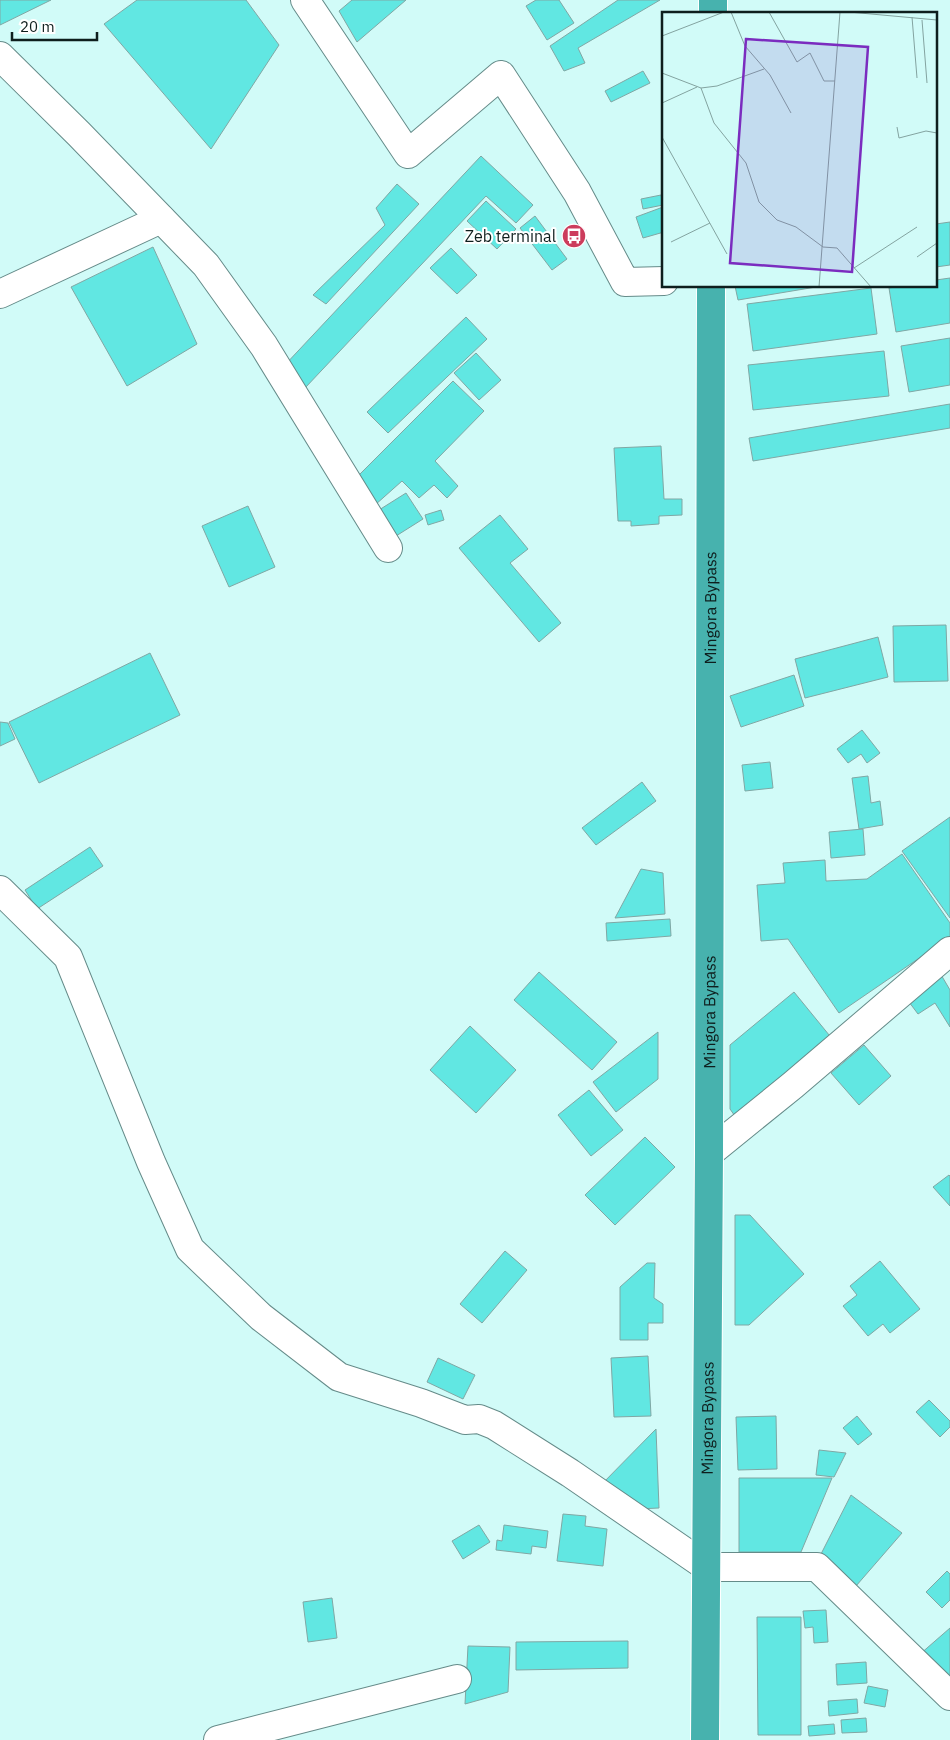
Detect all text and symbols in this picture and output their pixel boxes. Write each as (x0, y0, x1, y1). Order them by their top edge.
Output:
scale bar (12, 10, 98, 42)
inset map (662, 12, 938, 288)
text: 20 m (20, 17, 55, 36)
bus stop icon: Zeb terminal (561, 223, 587, 249)
place label: Zeb terminal (465, 226, 556, 246)
street label: Mingora Bypass (700, 551, 720, 665)
street label: Mingora Bypass (699, 955, 719, 1069)
street label: Mingora Bypass (697, 1361, 718, 1475)

